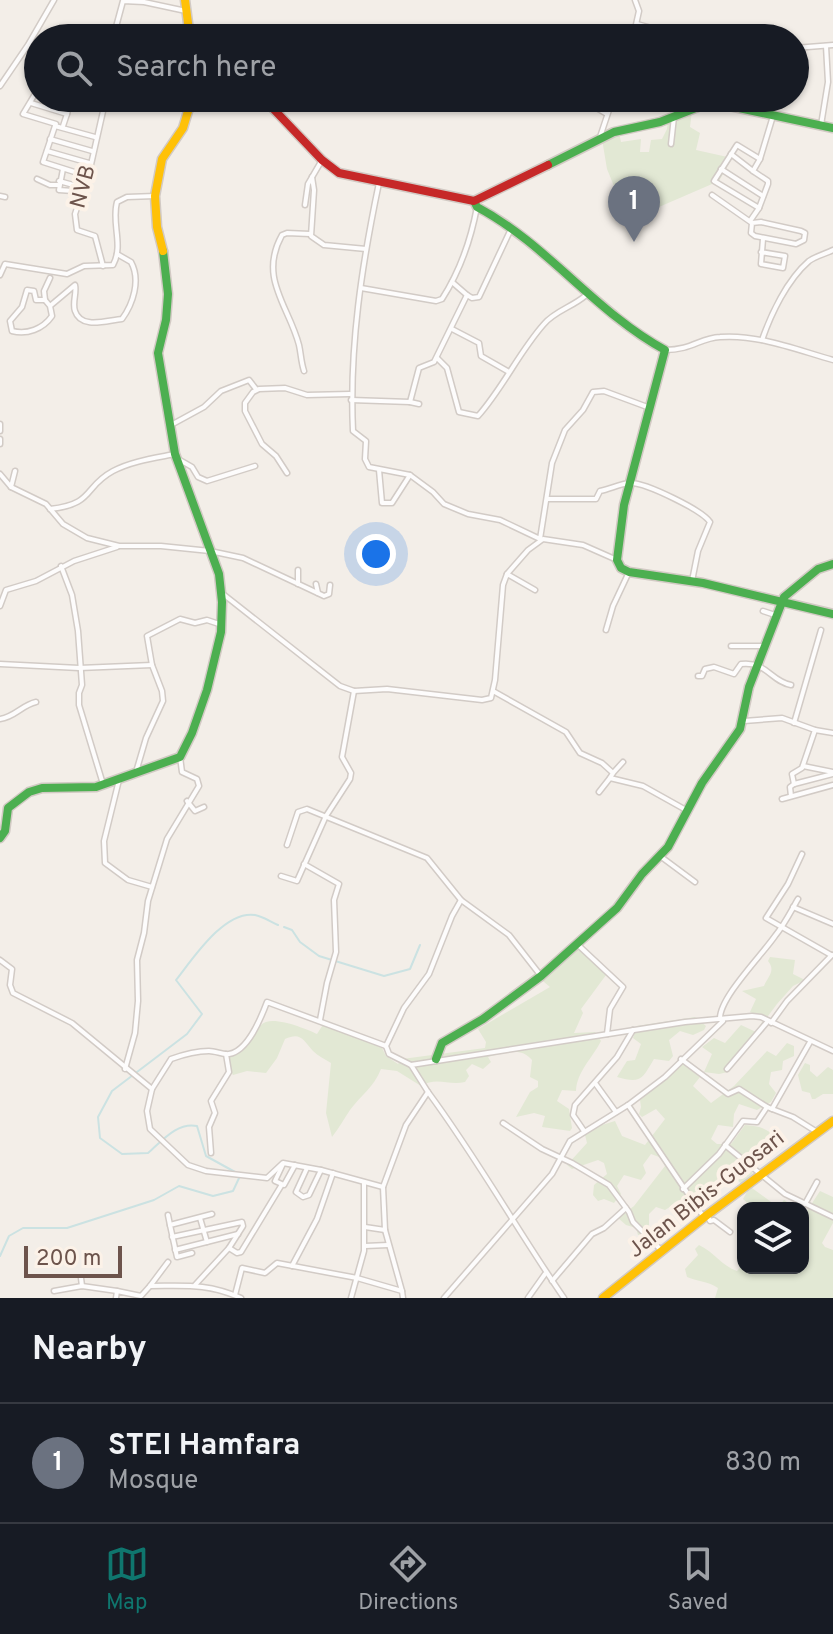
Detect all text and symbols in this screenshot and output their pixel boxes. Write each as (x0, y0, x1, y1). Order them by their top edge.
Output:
search box (24, 24, 809, 112)
icon: search (52, 46, 96, 90)
text: Search here (116, 50, 276, 87)
street label: NVB (65, 162, 103, 212)
pin: 1 (608, 176, 660, 242)
your location (356, 534, 396, 574)
street label: Jalan Bibis-Guosari (623, 1125, 791, 1265)
map controls (737, 1202, 809, 1274)
button: layers (737, 1202, 809, 1274)
scale bar (24, 1242, 122, 1278)
text: 200 m (36, 1246, 101, 1273)
text: Nearby (32, 1329, 147, 1372)
text: STEI Hamfara (108, 1428, 300, 1465)
text: 1 (53, 1447, 63, 1480)
text: 830 m (725, 1447, 801, 1480)
text: Mosque (108, 1465, 198, 1498)
tab: Map (105, 1542, 149, 1617)
tab: Directions (358, 1542, 458, 1617)
tab: Saved (668, 1542, 728, 1617)

